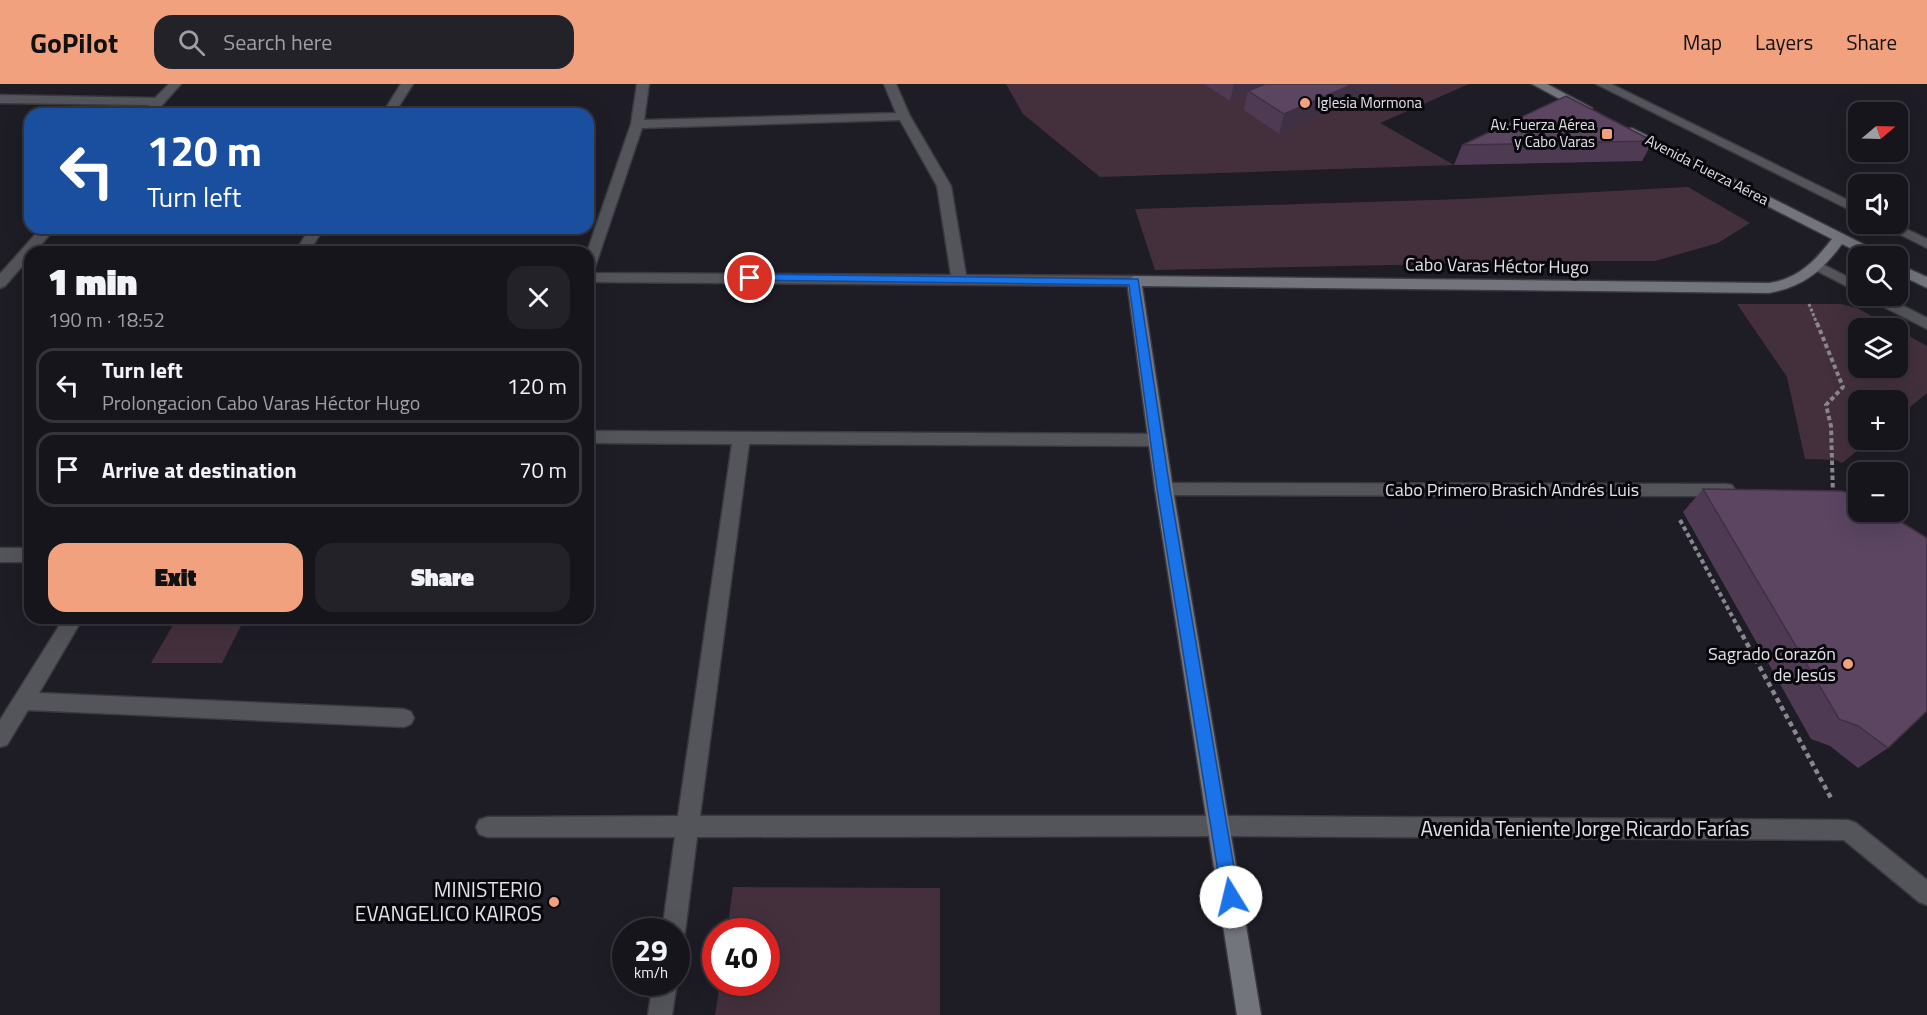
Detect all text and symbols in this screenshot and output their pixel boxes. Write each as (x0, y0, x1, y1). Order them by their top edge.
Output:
search box (154, 15, 574, 69)
text: GoPilot (30, 21, 118, 64)
text: Search here (223, 25, 332, 59)
icon: search (175, 26, 208, 59)
text: Map (1683, 26, 1722, 58)
text: Layers (1755, 26, 1813, 58)
text: Share (1846, 26, 1897, 58)
place label: Iglesia Mormona (1317, 91, 1423, 114)
marker: Iglesia Mormona (1298, 96, 1312, 110)
north arrow (1848, 102, 1908, 162)
map controls (1848, 102, 1908, 522)
place label: Av. Fuerza Aérea y Cabo Varas (1491, 113, 1595, 153)
text: 120 m (147, 118, 262, 182)
marker: Av. Fuerza Aérea y Cabo Varas (1600, 127, 1614, 141)
street label: Avenida Fuerza Aérea (1641, 128, 1773, 211)
icon: left (48, 132, 126, 210)
button: sound (1848, 174, 1908, 234)
text: Turn left (147, 176, 241, 217)
button: search (1848, 246, 1908, 306)
street label: Cabo Varas Héctor Hugo (1405, 250, 1589, 281)
pin (724, 252, 775, 303)
text: 1 min (48, 254, 137, 309)
icon: arrive (733, 261, 766, 294)
button: close (507, 266, 570, 329)
text: 190 m · 18:52 (48, 304, 165, 335)
button: layers (1848, 318, 1908, 378)
text: Turn left (102, 353, 183, 387)
icon: left (51, 369, 84, 402)
text: 120 m (507, 369, 567, 403)
text: Prolongacion Cabo Varas Héctor Hugo (102, 387, 420, 418)
button: + (1848, 390, 1908, 450)
icon: arrive (51, 453, 84, 486)
text: Arrive at destination (102, 453, 297, 487)
text: 70 m (519, 453, 567, 487)
button: − (1848, 462, 1908, 522)
street label: Cabo Primero Brasich Andrés Luis (1385, 476, 1639, 503)
button: Exit (48, 543, 303, 612)
button: Share (315, 543, 570, 612)
place label: Sagrado Corazón de Jesús (1708, 640, 1836, 688)
marker: Sagrado Corazón de Jesús (1841, 657, 1855, 671)
street label: Avenida Teniente Jorge Ricardo Farías (1420, 812, 1750, 844)
position arrow (1199, 865, 1263, 929)
place label: MINISTERIO EVANGELICO KAIROS (355, 873, 542, 929)
marker: MINISTERIO EVANGELICO KAIROS (547, 895, 561, 909)
speed limit sign: 40 (702, 918, 780, 996)
text: 29 (634, 927, 668, 973)
text: km/h (634, 961, 668, 984)

